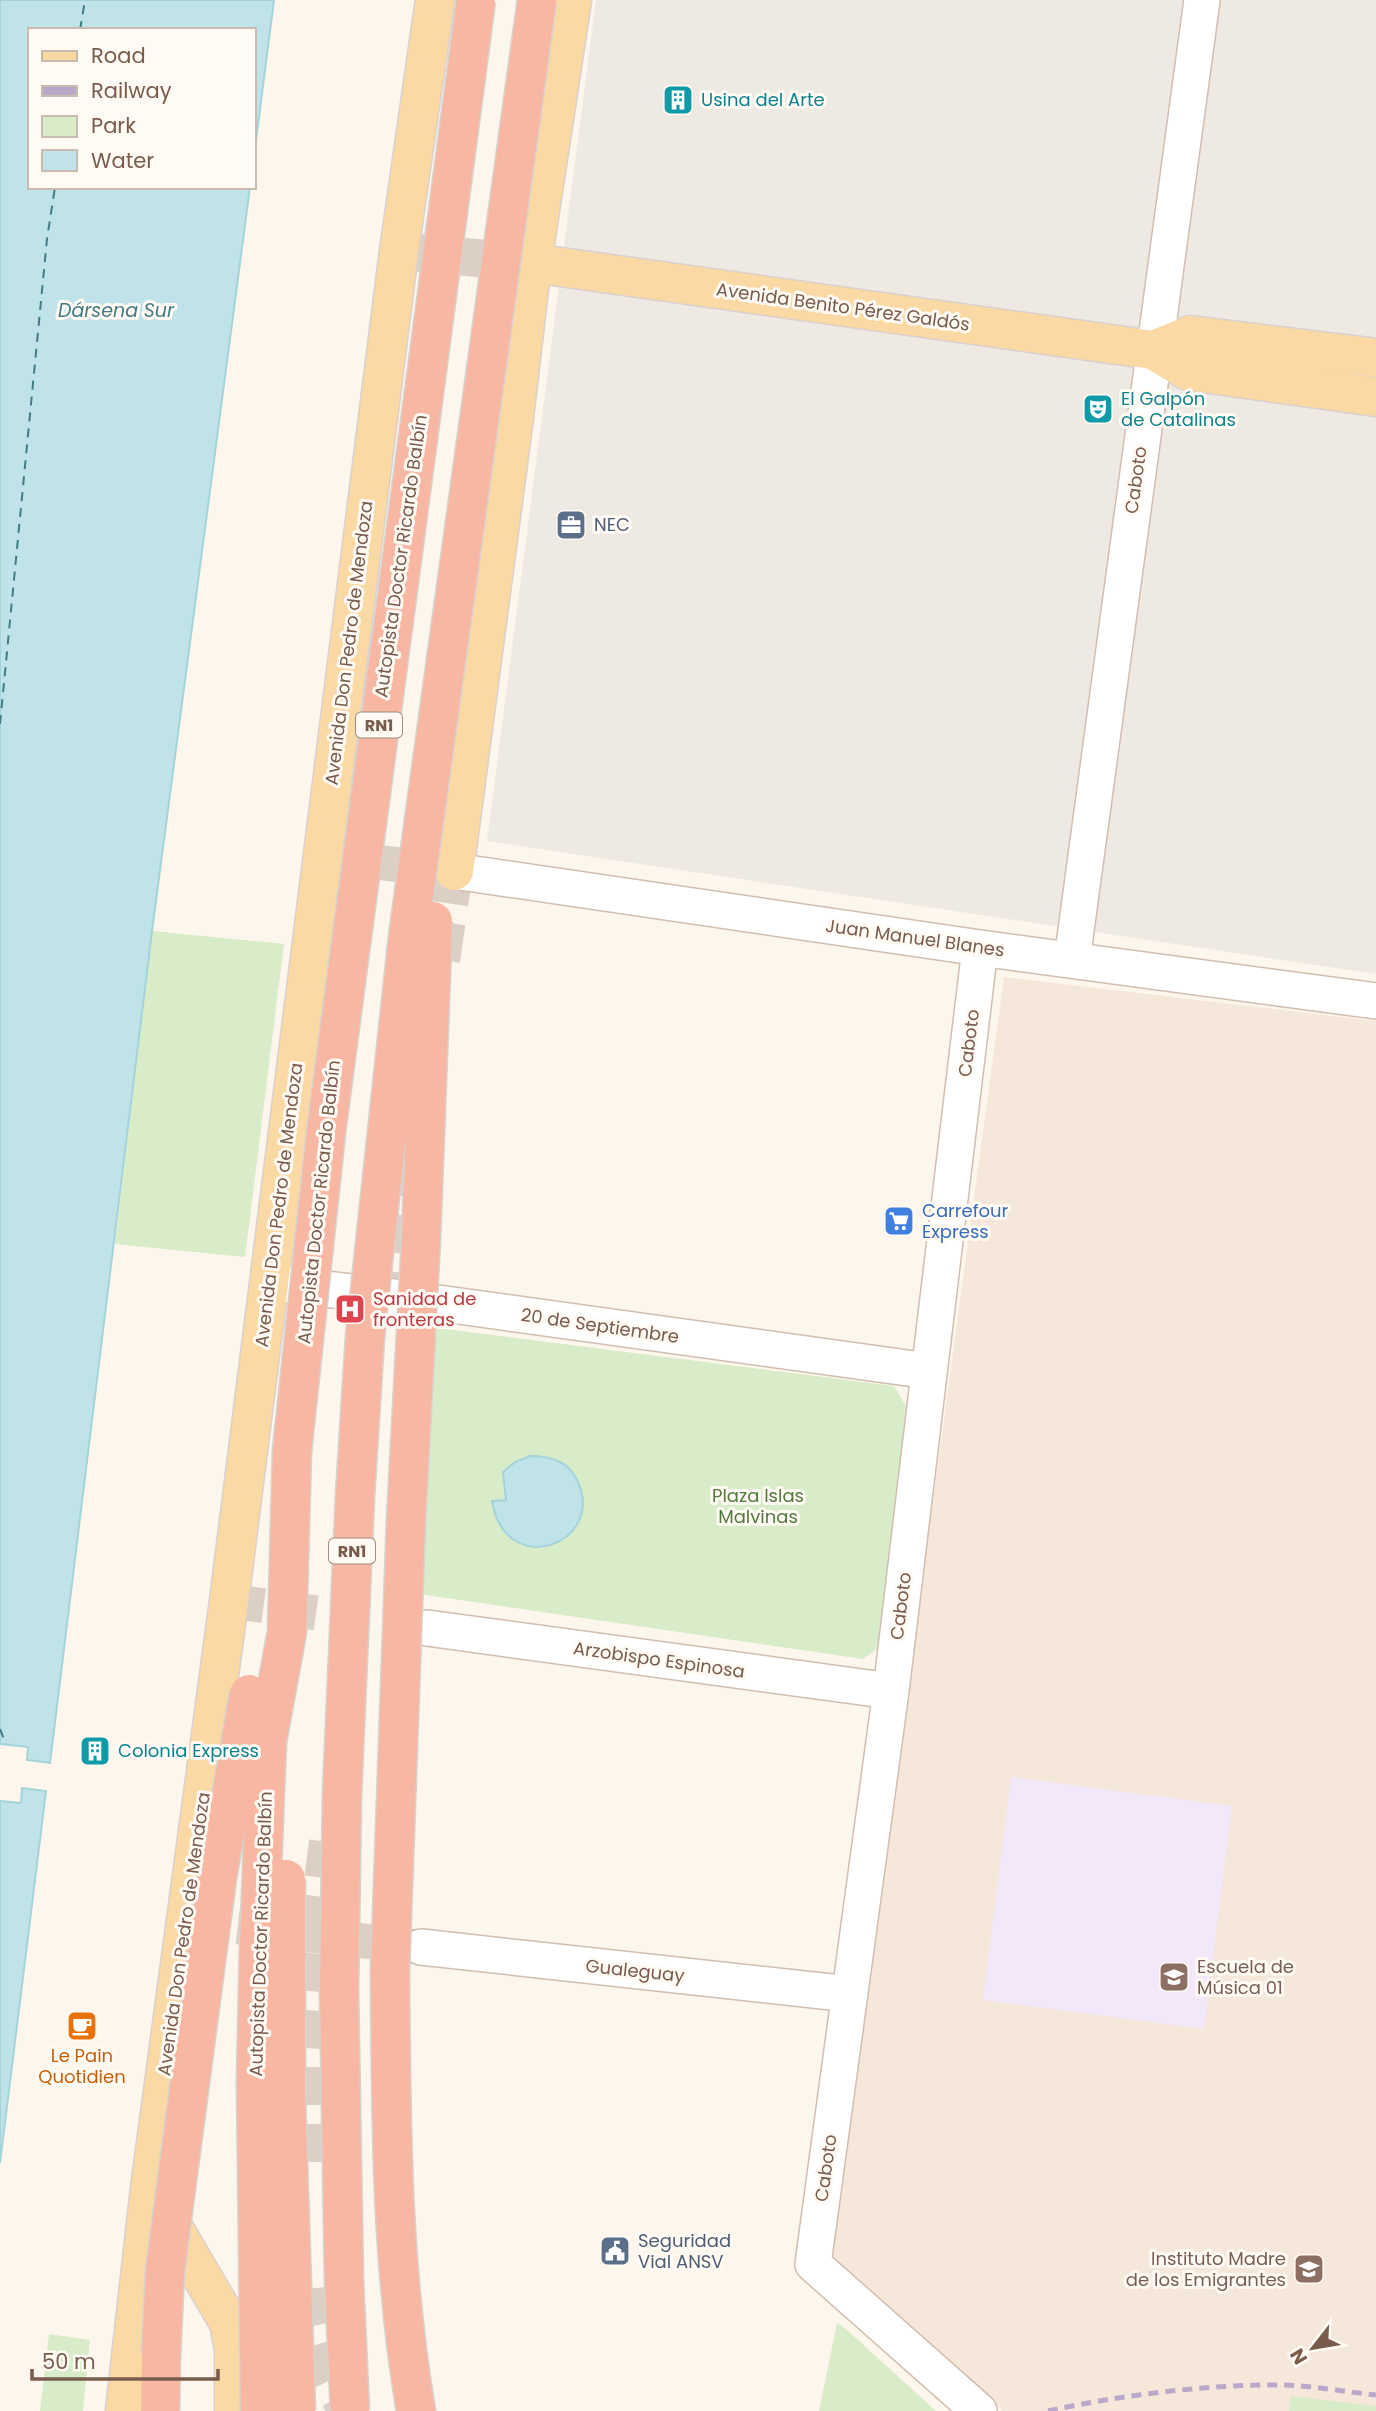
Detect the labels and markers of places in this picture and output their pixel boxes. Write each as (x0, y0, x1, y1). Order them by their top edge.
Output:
building icon: Usina del Arte (661, 83, 695, 117)
place label: Usina del Arte (701, 87, 825, 112)
place label: El Galpón de Catalinas (1121, 386, 1236, 432)
theatre icon: El Galpón de Catalinas (1081, 392, 1115, 426)
office icon: NEC (554, 508, 588, 542)
place label: NEC (594, 512, 630, 537)
place label: Carrefour Express (922, 1198, 1009, 1244)
supermarket icon: Carrefour Express (882, 1204, 916, 1238)
place label: Sanidad de fronteras (373, 1286, 476, 1332)
hospital icon: Sanidad de fronteras (333, 1292, 367, 1326)
building icon: Colonia Express (78, 1734, 112, 1768)
place label: Colonia Express (118, 1738, 259, 1763)
place label: Escuela de Música 01 (1197, 1954, 1294, 2000)
school or university icon: Escuela de Música 01 (1157, 1960, 1191, 1994)
cafe icon: Le Pain Quotidien (65, 2009, 99, 2043)
place label: Le Pain Quotidien (38, 2043, 126, 2089)
place label: Seguridad Vial ANSV (638, 2228, 731, 2274)
public building icon: Seguridad Vial ANSV (598, 2234, 632, 2268)
place label: Instituto Madre de los Emigrantes (1126, 2246, 1286, 2292)
school or university icon: Instituto Madre de los Emigrantes (1292, 2252, 1326, 2286)

